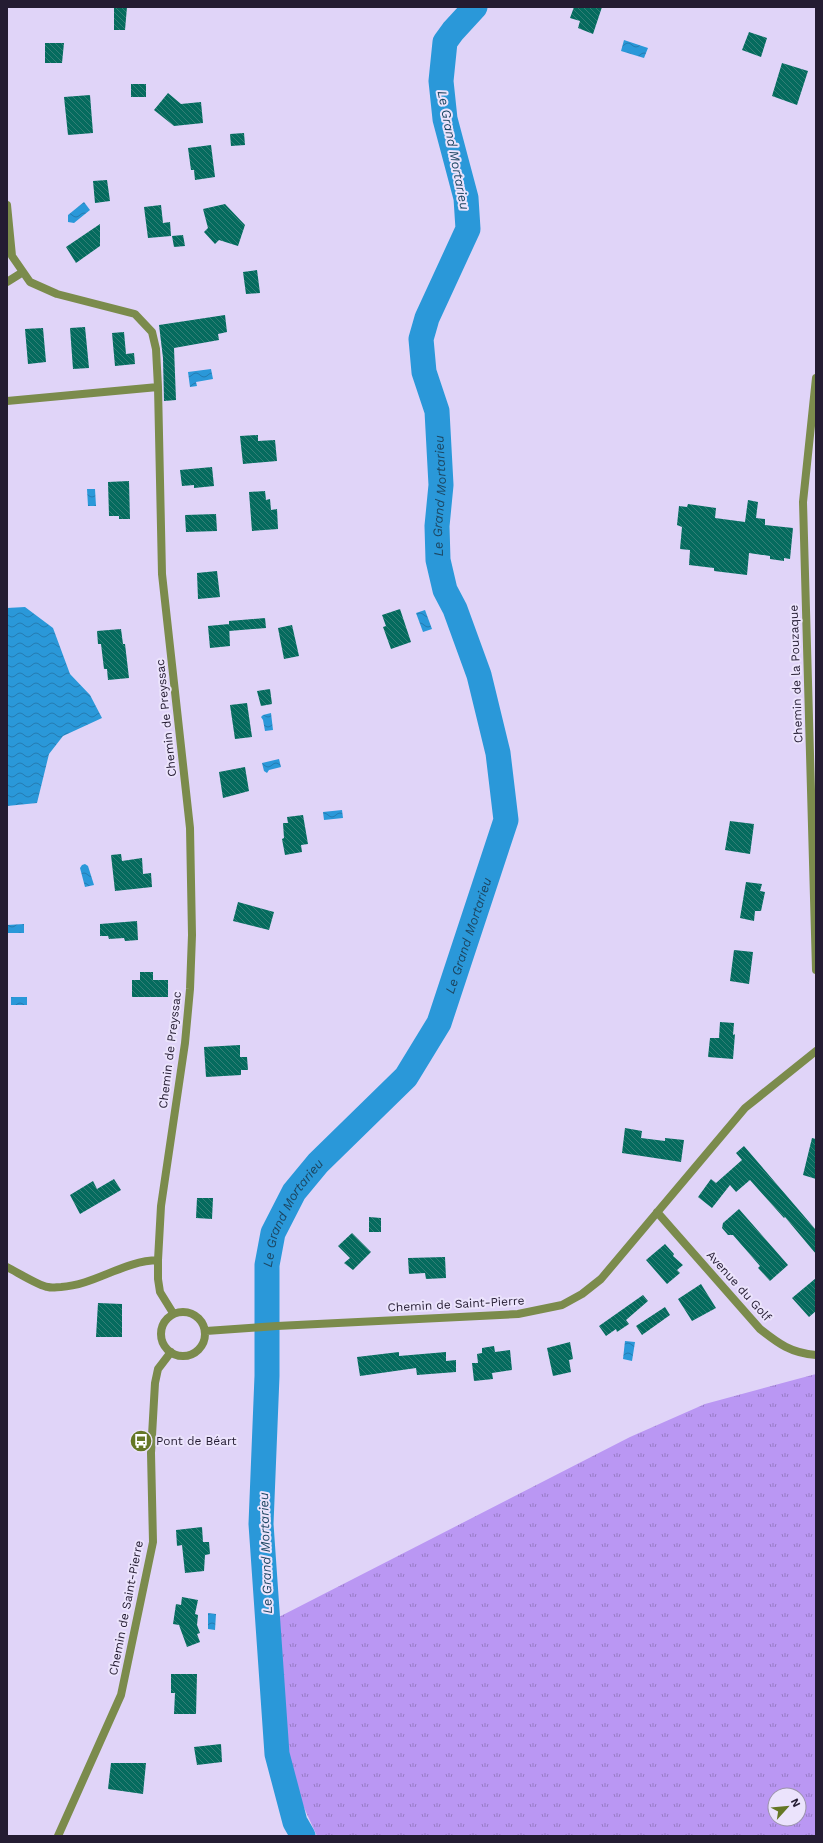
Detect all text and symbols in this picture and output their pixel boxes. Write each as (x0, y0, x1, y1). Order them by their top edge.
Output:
water label: Le Grand Mortarieu (435, 89, 472, 211)
water label: Le Grand Mortarieu (430, 435, 449, 557)
street label: Chemin de la Pouzaque (787, 605, 805, 743)
street label: Chemin de Preyssac (153, 658, 179, 777)
water label: Le Grand Mortarieu (442, 875, 495, 996)
street label: Chemin de Preyssac (156, 990, 184, 1109)
water label: Le Grand Mortarieu (260, 1156, 326, 1268)
street label: Avenue du Golf (704, 1248, 774, 1324)
street label: Chemin de Saint-Pierre (387, 1293, 525, 1315)
bus stop icon: Pont de Béart (128, 1428, 154, 1454)
place label: Pont de Béart (156, 1434, 237, 1448)
water label: Le Grand Mortarieu (256, 1492, 275, 1614)
street label: Chemin de Saint-Pierre (106, 1539, 146, 1677)
north arrow (767, 1787, 807, 1827)
text: N (788, 1796, 803, 1809)

